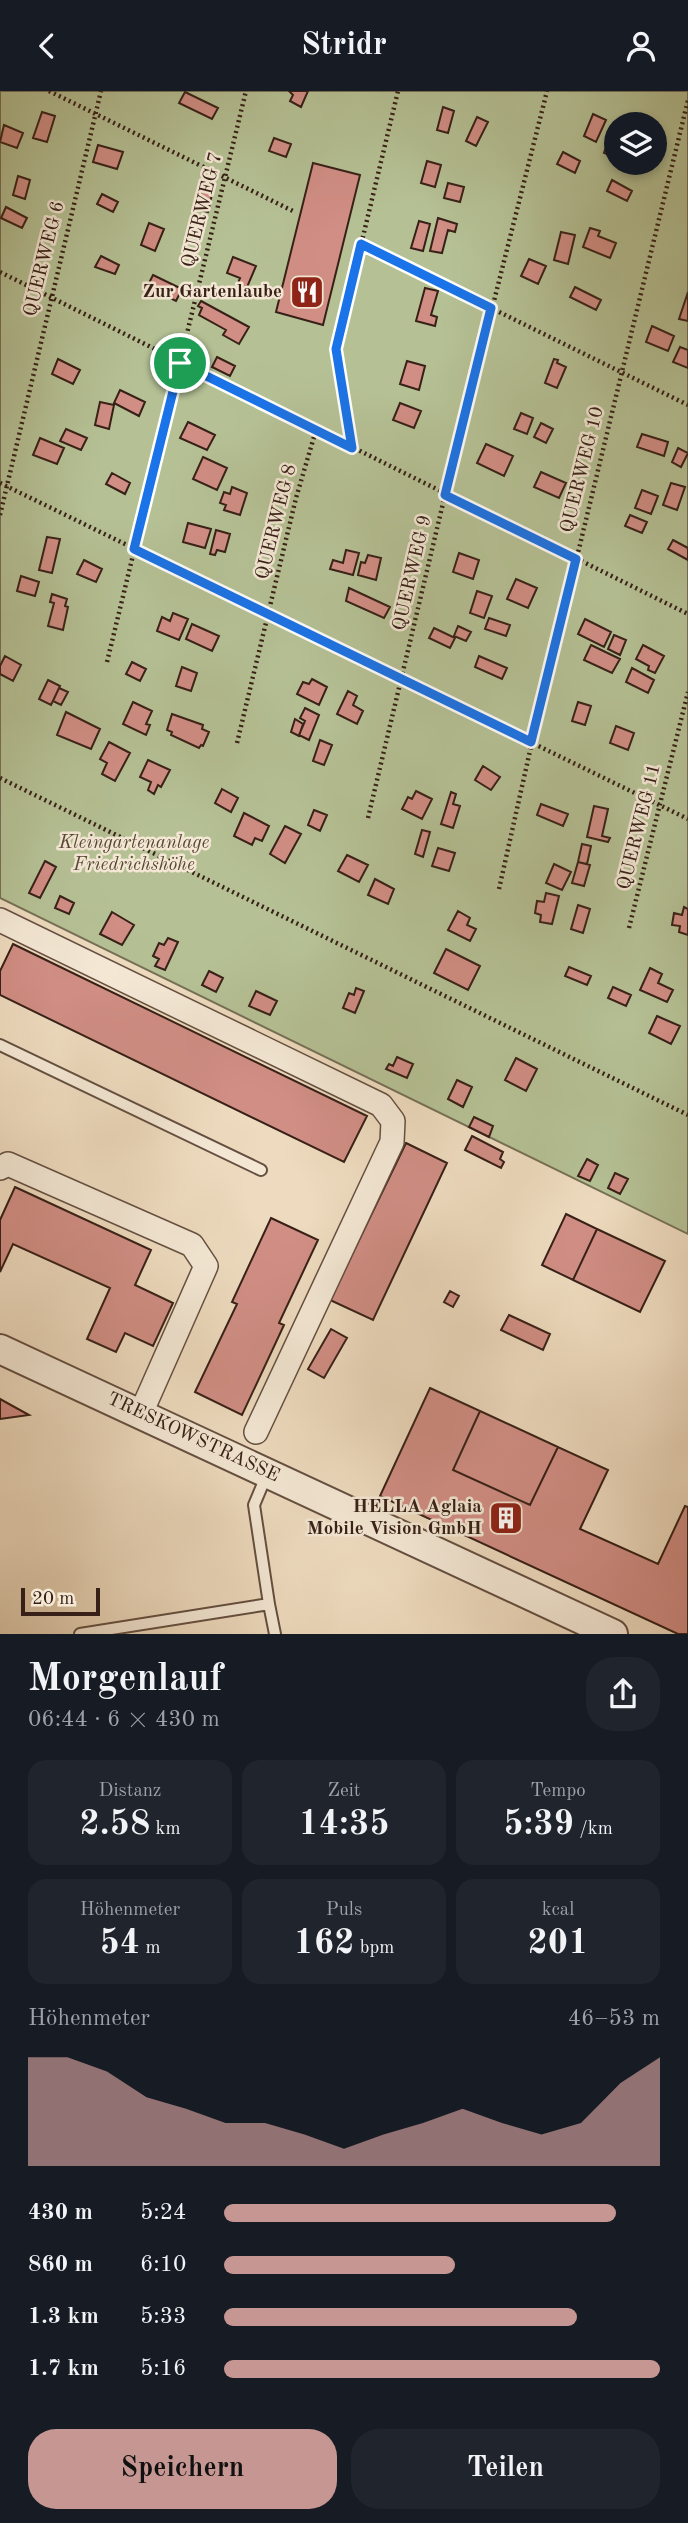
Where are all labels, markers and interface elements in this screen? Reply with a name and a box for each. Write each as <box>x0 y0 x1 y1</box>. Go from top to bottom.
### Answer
icon: back <box>28 27 66 65</box>
icon: person <box>622 27 660 65</box>
text: Stridr <box>301 30 387 62</box>
map controls <box>604 112 667 175</box>
button: layers <box>604 112 667 175</box>
street label: QUERWEG 7 <box>179 150 227 270</box>
street label: QUERWEG 6 <box>21 199 69 319</box>
restaurant icon: Zur Gartenlaube <box>288 273 326 311</box>
place label: Zur Gartenlaube <box>143 283 282 302</box>
pin <box>150 333 210 393</box>
icon: arrive <box>161 344 199 382</box>
street label: QUERWEG 10 <box>558 405 608 535</box>
street label: QUERWEG 8 <box>253 462 301 582</box>
street label: QUERWEG 9 <box>390 513 436 633</box>
street label: QUERWEG 11 <box>615 762 665 892</box>
park label: Kleingartenanlage Friedrichshöhe <box>58 834 210 875</box>
street label: TRESKOWSTRASSE <box>104 1390 282 1486</box>
place label: HELLA Aglaia Mobile Vision GmbH <box>307 1498 482 1539</box>
building icon: HELLA Aglaia Mobile Vision GmbH <box>487 1499 525 1537</box>
scale bar <box>21 1585 100 1617</box>
text: 20 m <box>32 1590 74 1609</box>
button: share <box>586 1657 660 1731</box>
text: Morgenlauf <box>28 1661 223 1699</box>
text: 06:44 · 6 × 430 m <box>28 1708 220 1731</box>
text: Distanz <box>99 1782 161 1801</box>
text: Zeit <box>328 1782 360 1801</box>
text: Tempo <box>530 1782 586 1801</box>
text: 2.58 <box>80 1807 150 1842</box>
text: 14:35 <box>298 1807 390 1842</box>
text: 5:39 <box>503 1807 574 1842</box>
text: km <box>150 1820 181 1839</box>
text: /km <box>574 1820 613 1839</box>
text: Höhenmeter <box>80 1901 180 1920</box>
text: Puls <box>326 1901 362 1920</box>
text: kcal <box>542 1901 574 1920</box>
text: 54 <box>99 1926 140 1961</box>
text: 162 <box>294 1926 354 1961</box>
text: 201 <box>528 1926 588 1961</box>
text: m <box>140 1939 161 1958</box>
text: bpm <box>354 1939 394 1958</box>
text: Höhenmeter <box>28 2007 150 2030</box>
text: 46–53 m <box>568 2007 660 2030</box>
text: 430 m <box>28 2201 93 2224</box>
text: 5:24 <box>140 2201 186 2224</box>
text: 860 m <box>28 2253 93 2276</box>
text: 6:10 <box>140 2253 186 2276</box>
text: 1.3 km <box>28 2305 99 2328</box>
text: 5:33 <box>140 2305 186 2328</box>
text: 1.7 km <box>28 2357 99 2380</box>
text: 5:16 <box>140 2357 186 2380</box>
button: Speichern <box>28 2429 337 2509</box>
button: Teilen <box>351 2429 660 2509</box>

